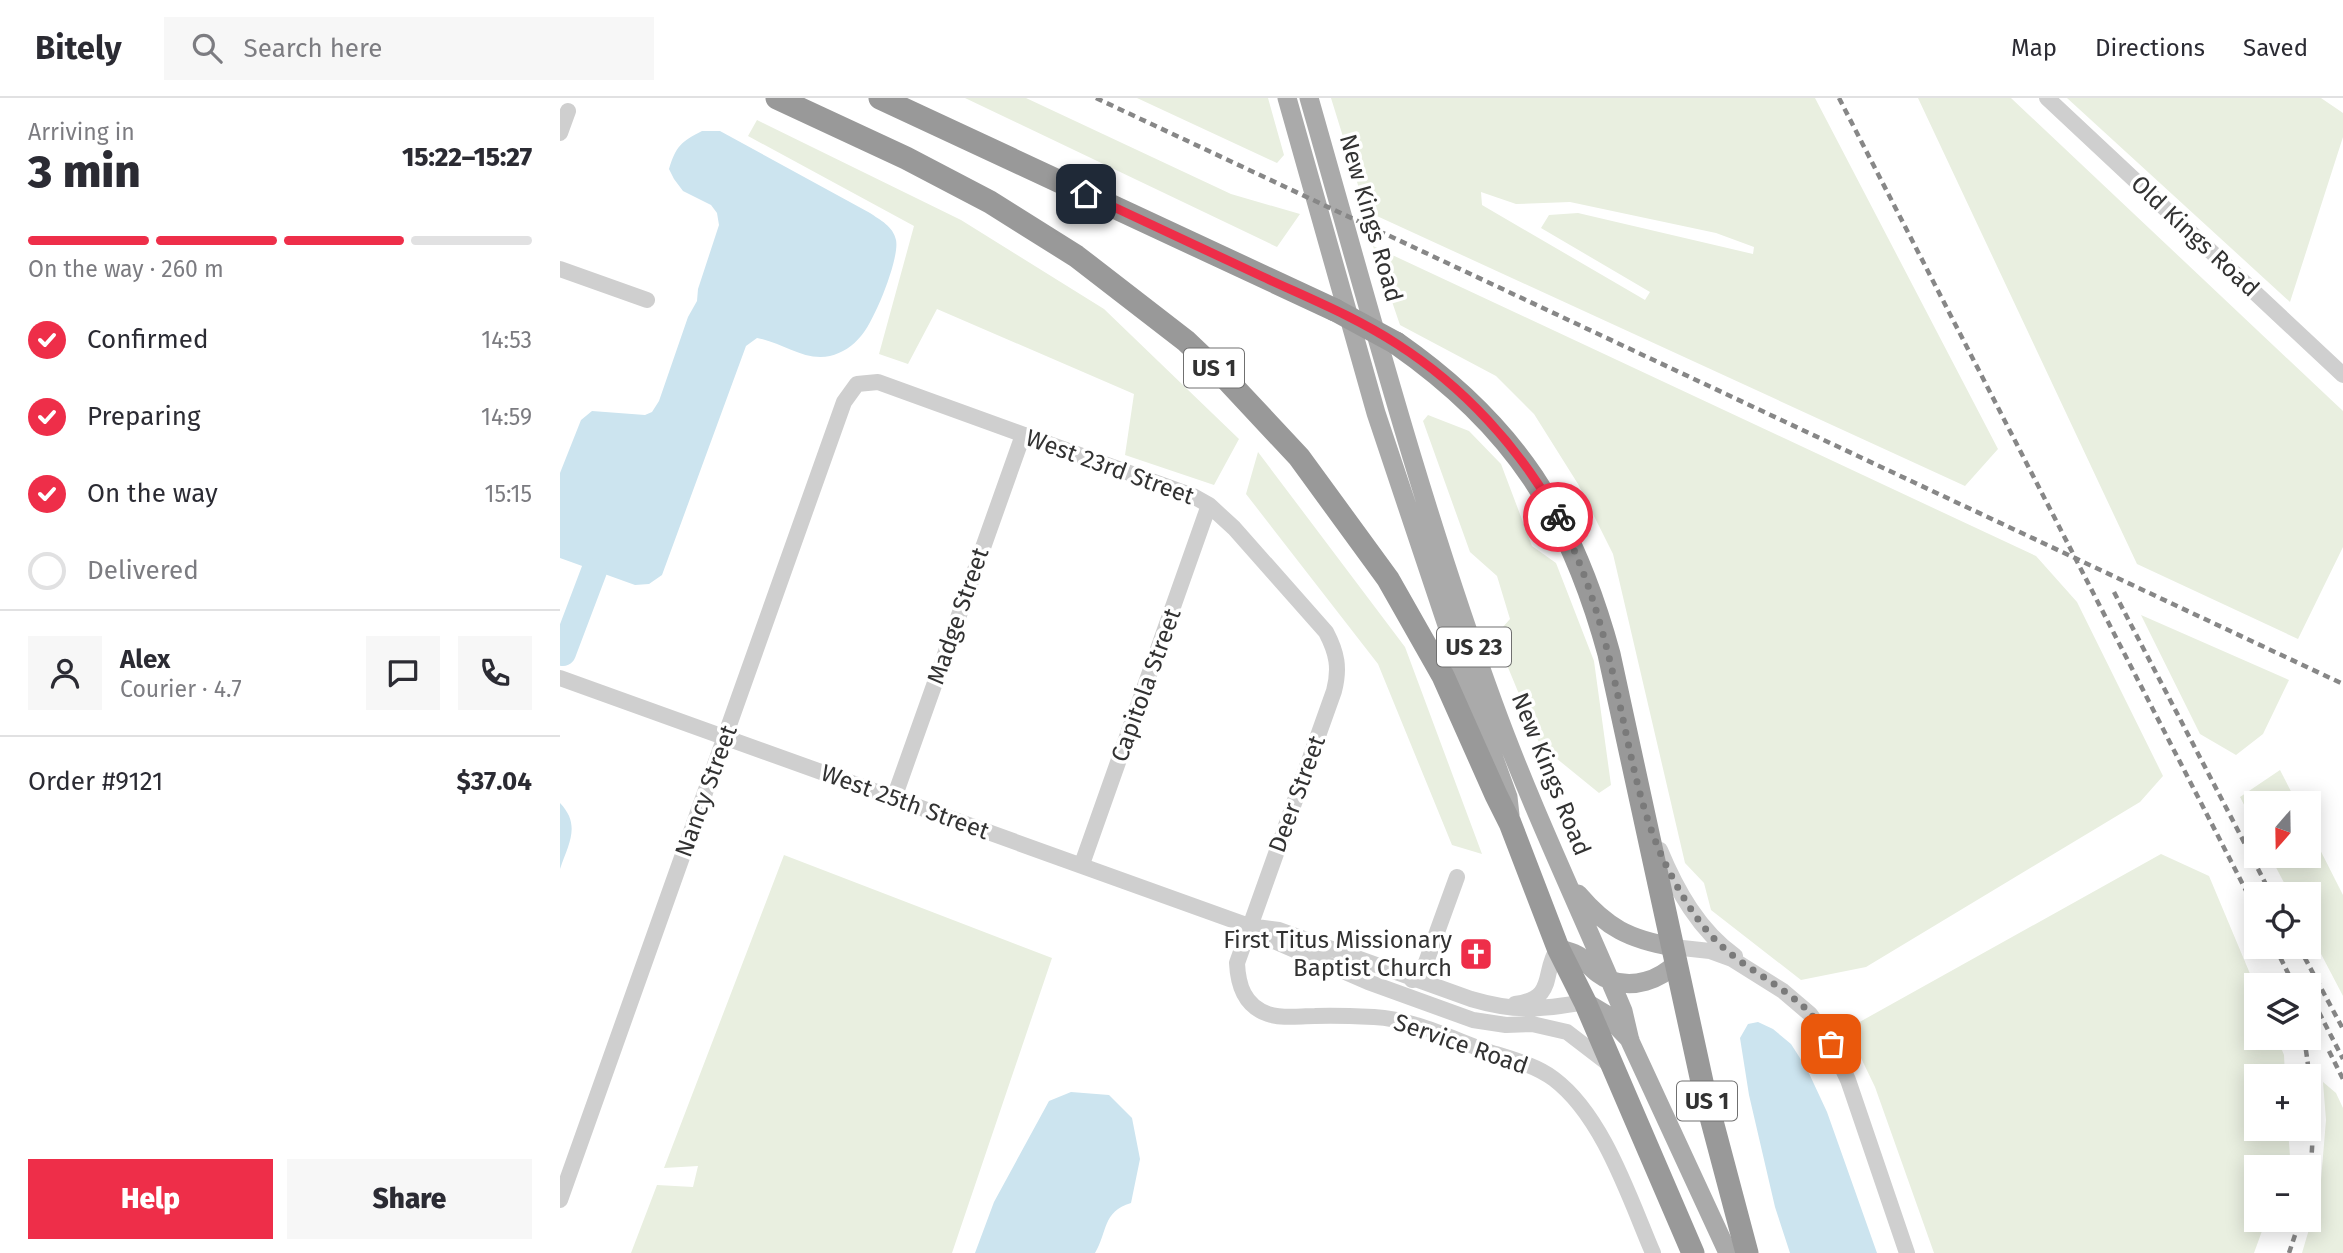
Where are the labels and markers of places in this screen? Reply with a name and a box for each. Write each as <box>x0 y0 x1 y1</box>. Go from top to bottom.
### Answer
pin <box>1056 164 1116 224</box>
place label: First Titus Missionary Baptist Church <box>1223 926 1452 982</box>
church icon: First Titus Missionary Baptist Church <box>1457 935 1495 973</box>
pin <box>1801 1014 1861 1074</box>

